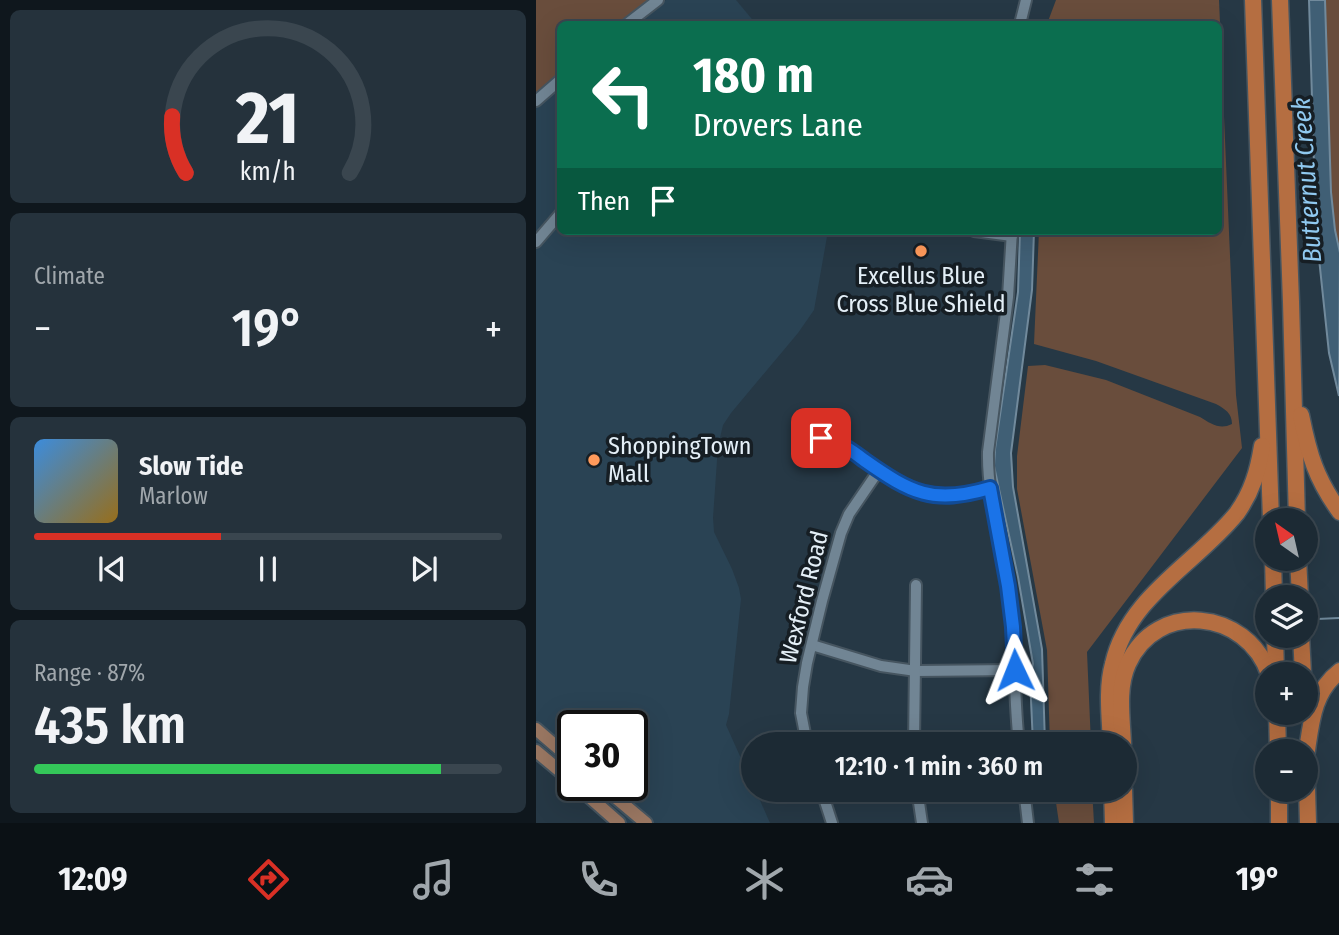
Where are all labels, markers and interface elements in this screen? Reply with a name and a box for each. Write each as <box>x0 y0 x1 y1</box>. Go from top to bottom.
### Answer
text: 180 m <box>693 46 814 105</box>
icon: left <box>578 49 669 140</box>
text: 21 <box>235 75 300 162</box>
water label: Butternut Creek <box>1286 96 1328 264</box>
text: Drovers Lane <box>693 106 863 144</box>
text: km/h <box>240 156 296 186</box>
icon: arrive <box>644 182 682 220</box>
text: Then <box>578 186 630 217</box>
marker: Excellus Blue Cross Blue Shield <box>913 243 929 259</box>
text: Climate <box>34 262 105 290</box>
place label: Excellus Blue Cross Blue Shield <box>836 262 1006 318</box>
text: 19° <box>232 297 304 360</box>
text: − <box>34 306 51 352</box>
text: + <box>485 306 502 352</box>
pin <box>791 408 851 468</box>
icon: arrive <box>802 419 840 457</box>
place label: ShoppingTown Mall <box>608 432 751 488</box>
text: Slow Tide <box>139 451 243 482</box>
marker: ShoppingTown Mall <box>586 452 602 468</box>
text: Marlow <box>139 482 208 510</box>
north arrow <box>1255 508 1318 570</box>
map controls <box>1255 508 1318 802</box>
street label: Wexford Road <box>774 528 834 666</box>
icon: previous <box>93 550 131 588</box>
icon: pause <box>249 550 287 588</box>
icon: next <box>405 550 443 588</box>
button: layers <box>1255 585 1318 648</box>
position arrow <box>978 633 1052 707</box>
text: Range · 87% <box>34 659 145 687</box>
button: + <box>1255 662 1318 725</box>
text: 435 km <box>34 694 186 757</box>
speed limit sign: 30 <box>557 710 648 801</box>
button: − <box>1255 739 1318 802</box>
text: 12:10 · 1 min · 360 m <box>835 751 1043 782</box>
icon: directions <box>244 855 293 904</box>
icon: music <box>409 855 458 904</box>
icon: phone <box>574 855 623 904</box>
icon: climate <box>740 855 789 904</box>
icon: car <box>905 855 954 904</box>
icon: filters <box>1070 855 1119 904</box>
text: 12:09 <box>58 860 128 898</box>
text: 19° <box>1236 860 1281 898</box>

